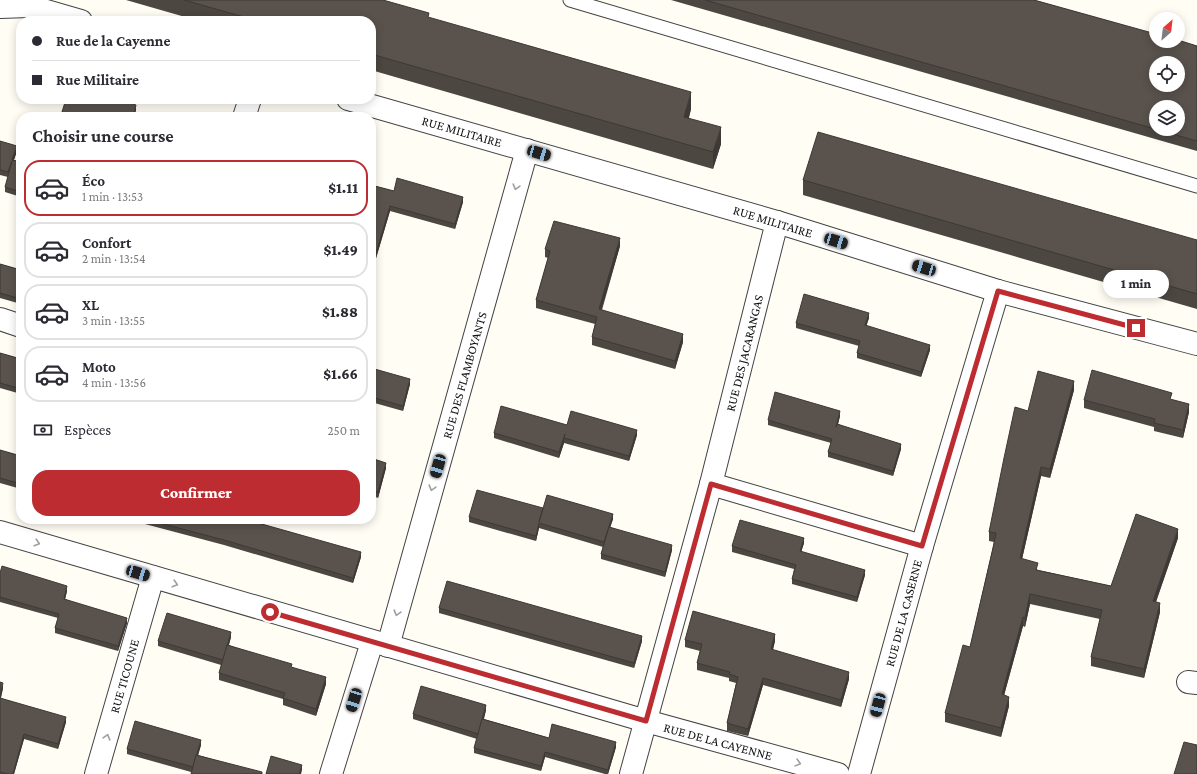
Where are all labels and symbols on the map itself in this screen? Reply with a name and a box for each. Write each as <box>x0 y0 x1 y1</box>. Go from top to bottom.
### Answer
north arrow <box>1149 12 1185 48</box>
street label: RUE MILITAIRE <box>420 113 503 150</box>
car <box>526 144 552 162</box>
one-way arrow <box>512 184 521 191</box>
street label: RUE MILITAIRE <box>731 202 814 241</box>
car <box>823 232 849 250</box>
car <box>911 259 937 277</box>
callout: 1 min <box>1103 270 1169 298</box>
street label: RUE DES JACARANGAS <box>723 293 766 413</box>
street label: RUE DES FLAMBOYANTS <box>439 310 490 440</box>
route end <box>1127 319 1145 337</box>
car <box>429 453 447 479</box>
one-way arrow <box>428 484 437 491</box>
one-way arrow <box>34 538 41 547</box>
street label: RUE DE LA CASERNE <box>882 558 925 668</box>
car <box>125 564 151 582</box>
one-way arrow <box>172 579 179 588</box>
route start <box>261 603 279 621</box>
one-way arrow <box>393 609 402 616</box>
street label: RUE TICOUNE <box>107 637 142 715</box>
car <box>345 687 363 713</box>
car <box>869 692 887 718</box>
street label: RUE DE LA CAYENNE <box>662 720 774 763</box>
one-way arrow <box>102 733 111 740</box>
one-way arrow <box>794 758 801 767</box>

